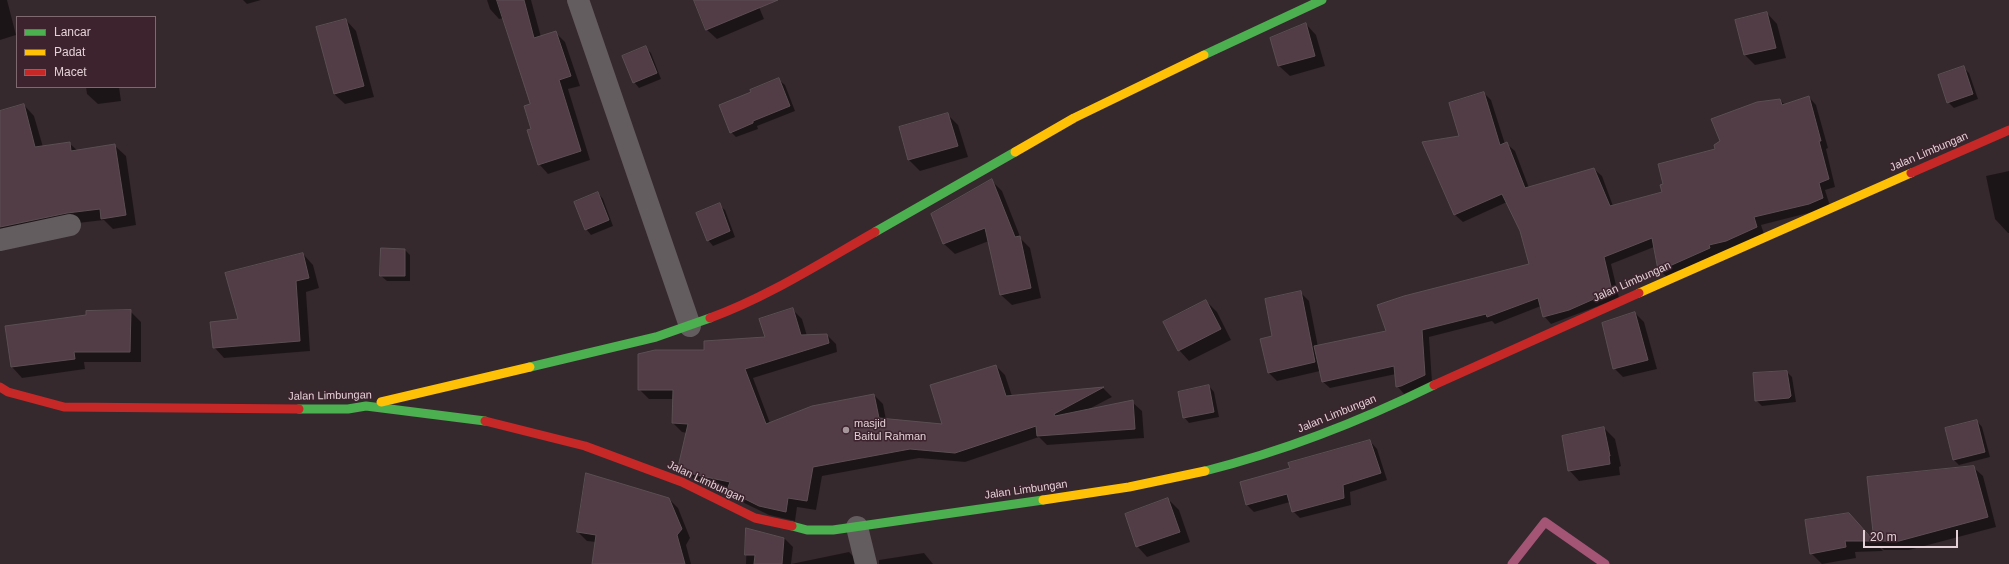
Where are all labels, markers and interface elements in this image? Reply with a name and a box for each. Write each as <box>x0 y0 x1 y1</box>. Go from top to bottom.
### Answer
legend <box>16 16 156 88</box>
text: Lancar <box>54 25 91 39</box>
text: Padat <box>54 45 85 59</box>
text: Macet <box>54 65 87 79</box>
street label: Jalan Limbungan <box>1888 130 1970 174</box>
street label: Jalan Limbungan <box>1591 259 1673 305</box>
street label: Jalan Limbungan <box>288 389 372 403</box>
street label: Jalan Limbungan <box>1296 392 1378 436</box>
place label: masjid Baitul Rahman <box>854 417 926 443</box>
marker: masjid Baitul Rahman <box>841 425 851 435</box>
street label: Jalan Limbungan <box>665 458 747 506</box>
street label: Jalan Limbungan <box>984 478 1068 502</box>
scale bar <box>1865 522 1960 548</box>
text: 20 m <box>1870 530 1897 544</box>

